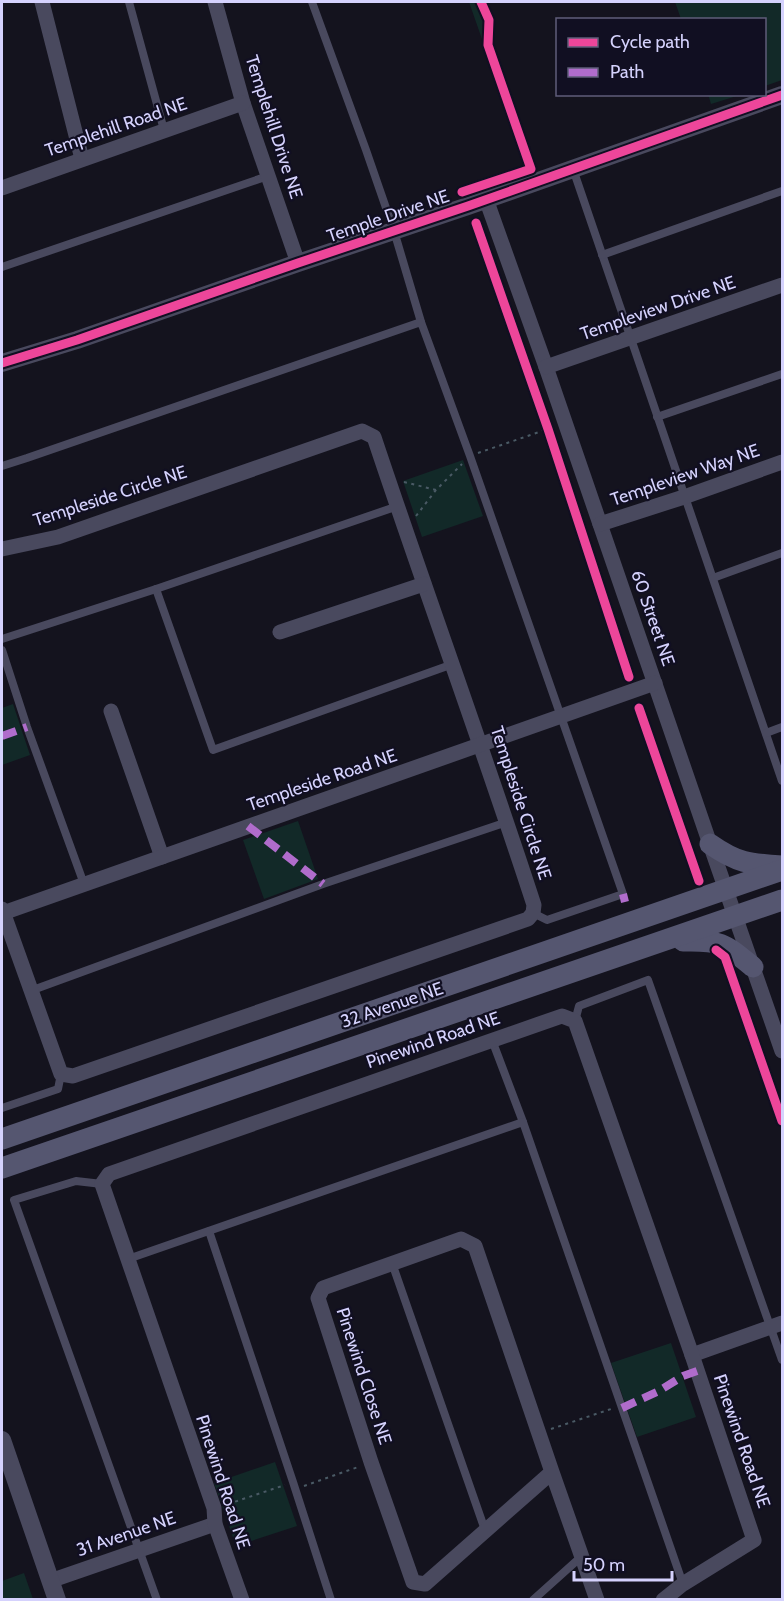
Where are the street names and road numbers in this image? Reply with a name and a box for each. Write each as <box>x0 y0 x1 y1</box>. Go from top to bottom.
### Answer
street label: Templehill Drive NE <box>240 52 308 202</box>
street label: Templehill Road NE <box>42 92 190 162</box>
street label: Temple Drive NE <box>324 185 452 247</box>
street label: Templeview Drive NE <box>578 271 738 345</box>
street label: Templeview Way NE <box>608 439 762 511</box>
street label: Templeside Circle NE <box>30 461 190 531</box>
street label: 60 Street NE <box>626 567 680 669</box>
street label: Templeside Circle NE <box>486 723 556 883</box>
street label: Templeside Road NE <box>244 744 400 816</box>
street label: 32 Avenue NE <box>338 977 446 1033</box>
street label: Pinewind Road NE <box>363 1007 503 1073</box>
street label: Pinewind Close NE <box>331 1305 397 1447</box>
street label: Pinewind Road NE <box>709 1371 775 1511</box>
street label: Pinewind Road NE <box>191 1412 255 1552</box>
street label: 31 Avenue NE <box>74 1507 179 1561</box>

